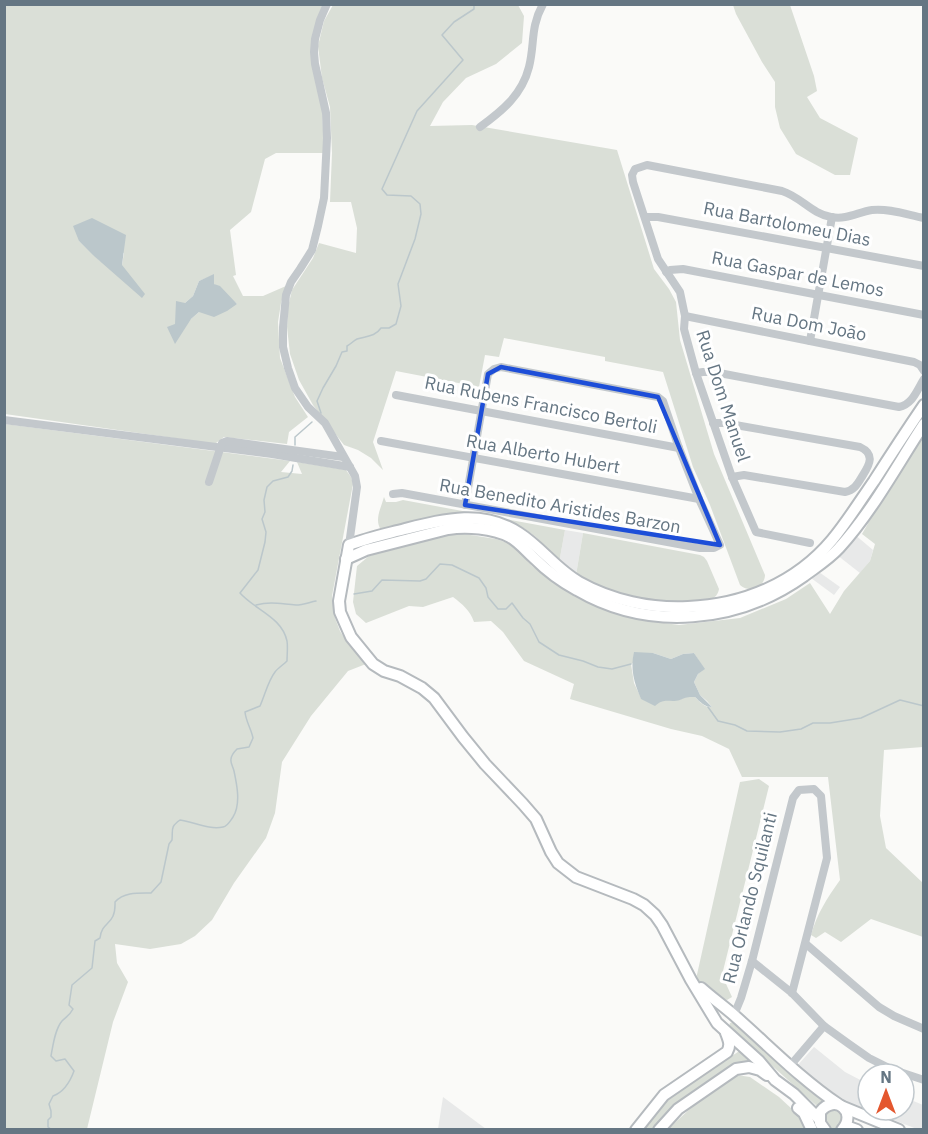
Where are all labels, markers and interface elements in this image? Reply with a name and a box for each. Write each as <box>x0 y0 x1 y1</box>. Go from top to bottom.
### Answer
street label: Rua Bartolomeu Dias <box>701 196 873 251</box>
street label: Rua Gaspar de Lemos <box>710 246 886 302</box>
street label: Rua Dom João <box>750 301 869 346</box>
street label: Rua Dom Manuel <box>691 327 756 465</box>
street label: Rua Rubens Francisco Bertoli <box>423 371 659 438</box>
street label: Rua Alberto Hubert <box>464 429 622 478</box>
street label: Rua Benedito Aristides Barzon <box>438 473 683 538</box>
street label: Rua Orlando Squilanti <box>717 810 782 986</box>
north arrow <box>856 1062 916 1122</box>
text: N <box>880 1067 892 1087</box>

